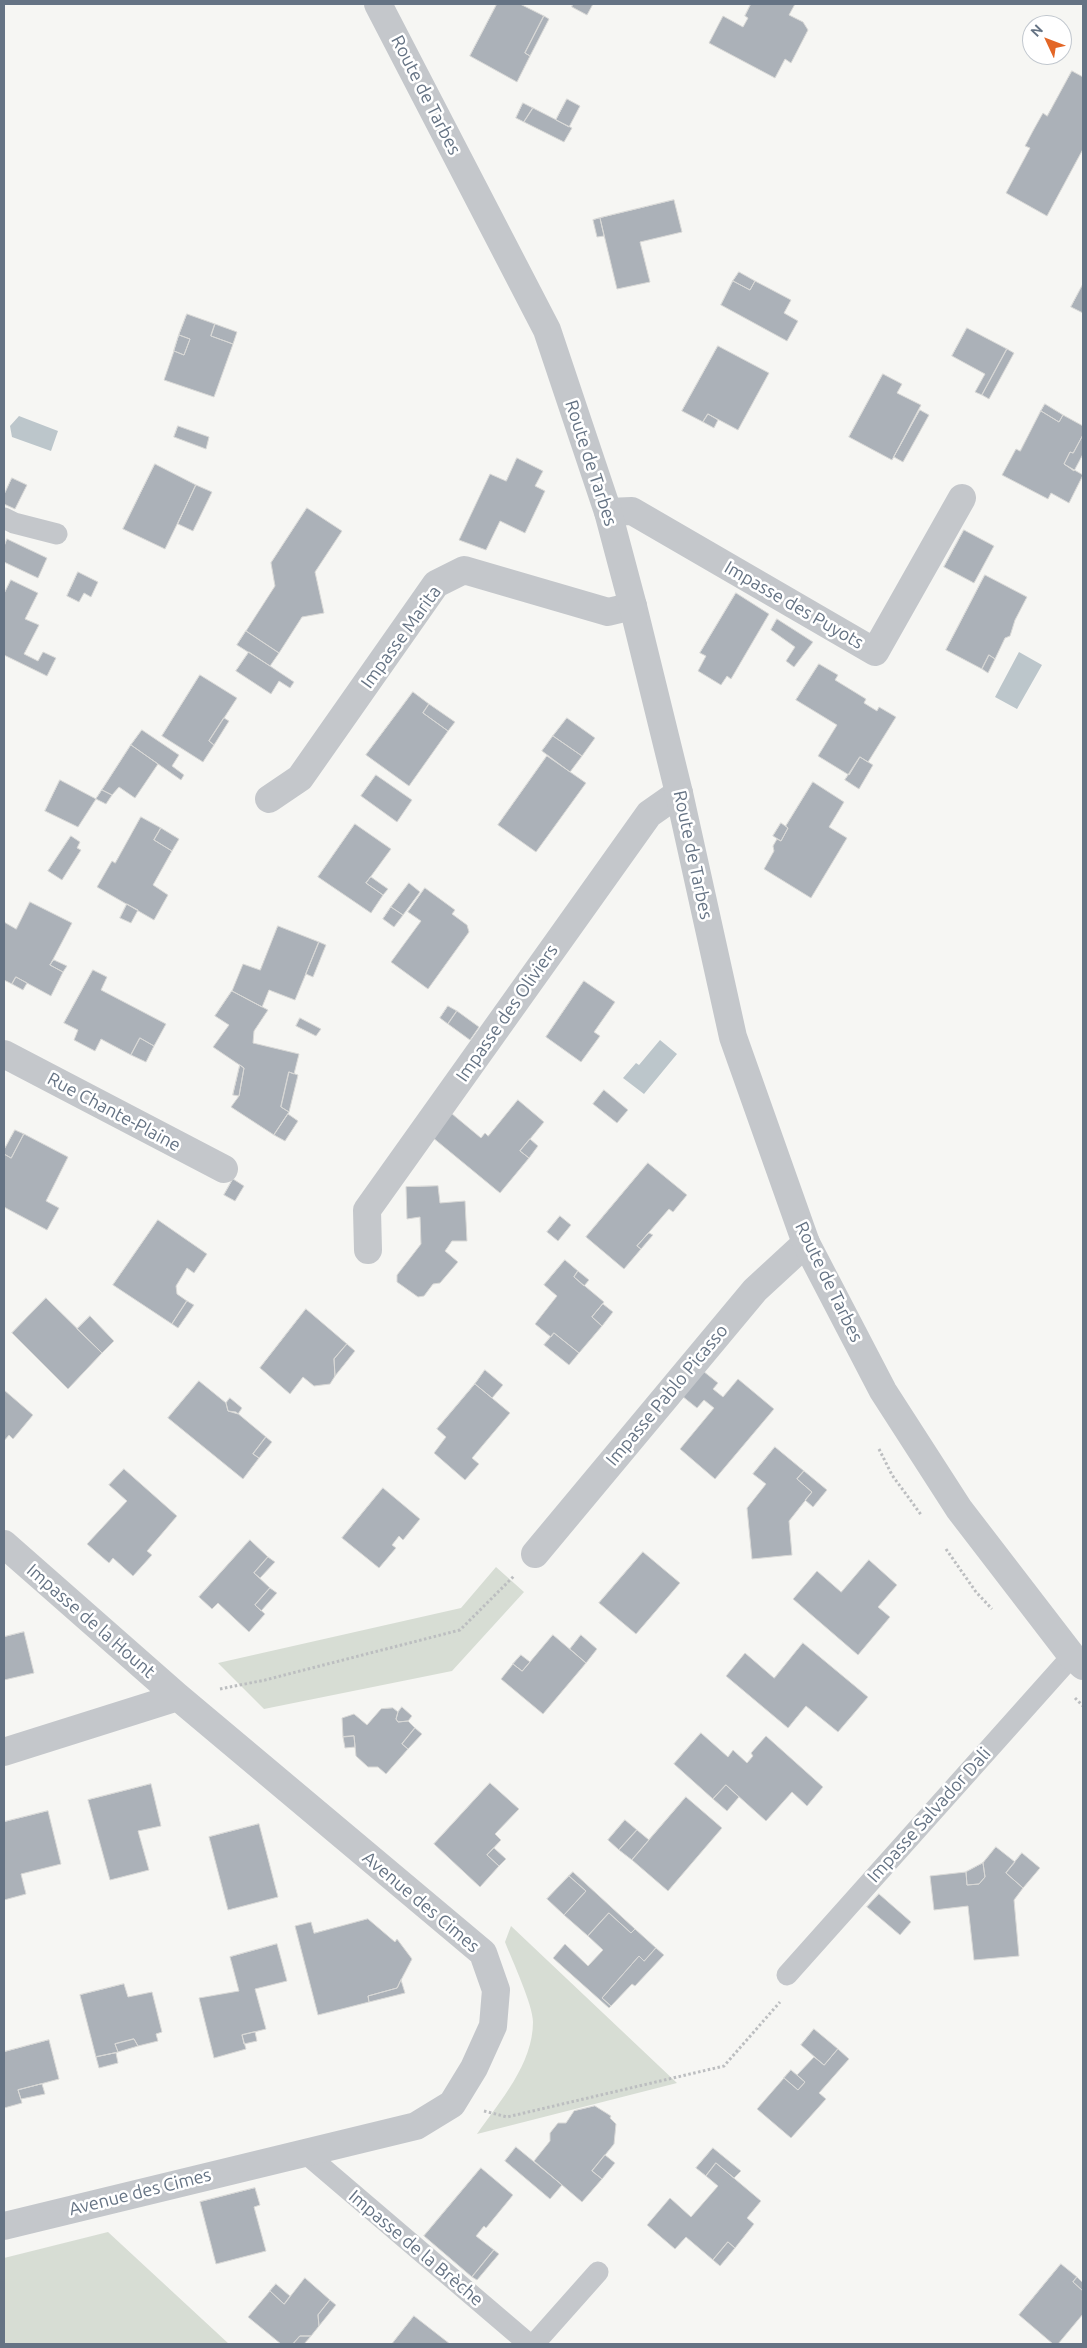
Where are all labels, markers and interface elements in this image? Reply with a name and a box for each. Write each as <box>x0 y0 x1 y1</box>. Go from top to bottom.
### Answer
north arrow <box>1022 15 1072 65</box>
text: N <box>1027 21 1046 40</box>
street label: Route de Tarbes <box>387 32 465 158</box>
street label: Route de Tarbes <box>560 397 622 529</box>
street label: Impasse des Puyots <box>721 556 867 654</box>
street label: Impasse Marita <box>356 581 446 693</box>
street label: Route de Tarbes <box>669 789 717 921</box>
street label: Impasse des Oliviers <box>451 940 563 1086</box>
street label: Rue Chante-Plaine <box>44 1068 184 1156</box>
street label: Route de Tarbes <box>791 1218 867 1346</box>
street label: Impasse Pablo Picasso <box>601 1320 733 1470</box>
street label: Impasse de la Hount <box>22 1559 160 1683</box>
street label: Impasse Salvador Dali <box>863 1743 995 1887</box>
street label: Avenue des Cimes <box>358 1847 484 1957</box>
street label: Avenue des Cimes <box>67 2164 213 2220</box>
street label: Impasse de la Brèche <box>344 2185 488 2311</box>

